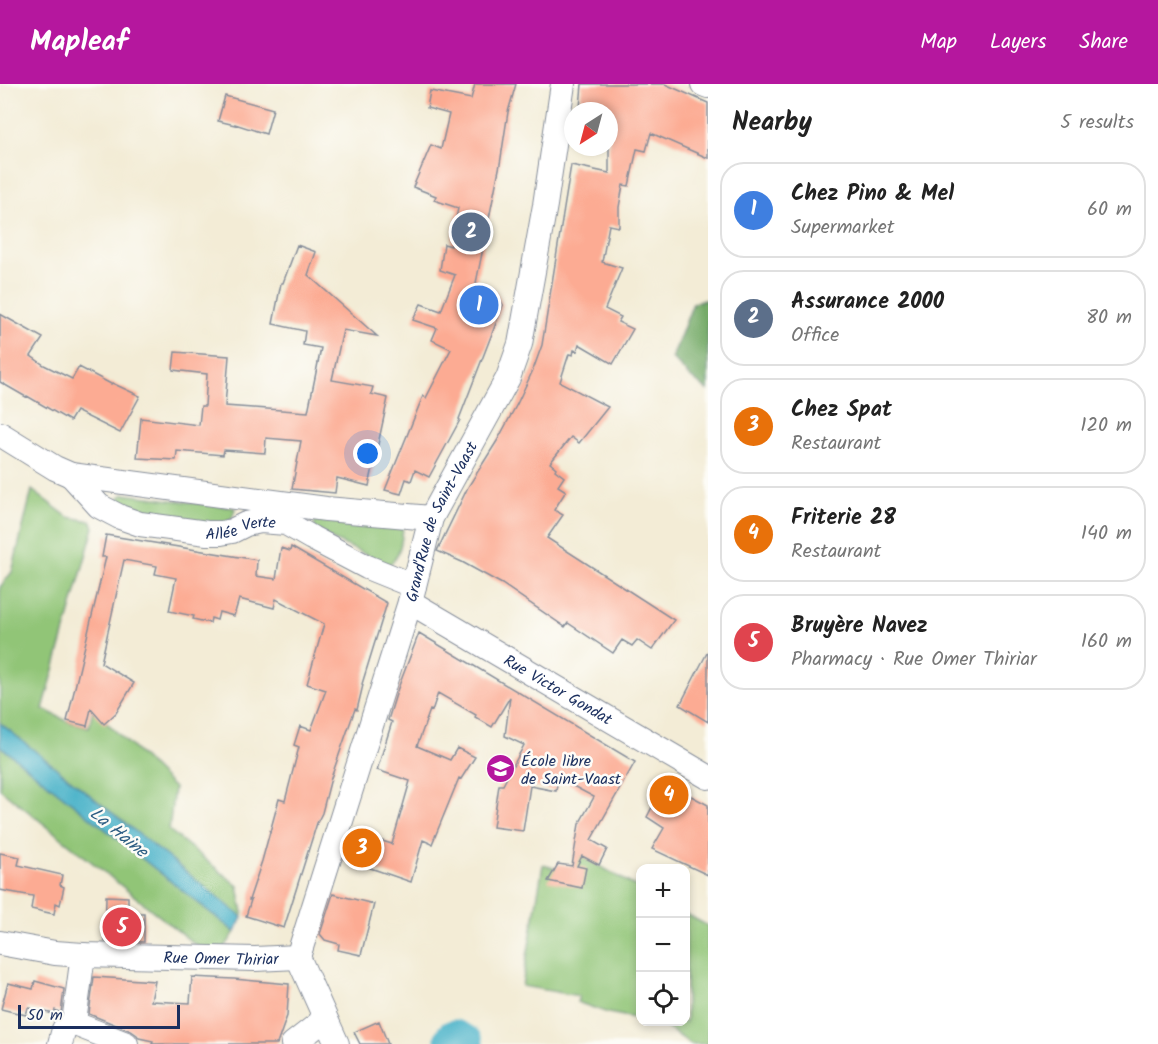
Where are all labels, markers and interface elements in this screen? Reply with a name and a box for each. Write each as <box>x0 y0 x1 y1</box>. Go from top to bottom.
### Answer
text: Mapleaf <box>30 20 128 65</box>
text: Map <box>920 26 957 59</box>
text: Layers <box>990 26 1046 59</box>
text: Share <box>1079 26 1128 59</box>
north arrow <box>564 102 618 156</box>
text: Nearby <box>732 102 812 144</box>
text: 5 results <box>1060 107 1134 139</box>
text: Chez Pino & Mel <box>791 177 954 212</box>
text: 1 <box>750 194 757 226</box>
text: 60 m <box>1087 194 1132 226</box>
pin: 2 <box>452 210 490 254</box>
text: Supermarket <box>791 212 894 244</box>
pin: 1 <box>460 282 498 328</box>
text: Assurance 2000 <box>791 285 944 320</box>
text: 2 <box>748 302 759 334</box>
text: 80 m <box>1086 302 1132 334</box>
text: Office <box>791 320 839 352</box>
text: Chez Spat <box>791 393 892 428</box>
text: 3 <box>748 410 759 442</box>
text: 120 m <box>1080 410 1132 442</box>
text: Restaurant <box>791 428 881 460</box>
street label: Grand'Rue de Saint-Vaast <box>399 436 485 605</box>
your location <box>353 439 382 468</box>
text: Friterie 28 <box>791 501 896 536</box>
street label: Allée Verte <box>205 510 277 547</box>
text: 4 <box>748 518 759 550</box>
text: 140 m <box>1081 518 1132 550</box>
text: Restaurant <box>791 536 881 568</box>
text: Bruyère Navez <box>791 609 928 644</box>
text: 5 <box>748 626 759 658</box>
text: 160 m <box>1081 626 1132 658</box>
text: Pharmacy · Rue Omer Thiriar <box>791 644 1037 676</box>
street label: Rue Victor Gondat <box>498 649 617 733</box>
place label: École libre de Saint-Vaast <box>521 749 622 792</box>
school or university icon: École libre de Saint-Vaast <box>484 753 516 785</box>
pin: 4 <box>650 772 688 818</box>
water label: La Haine <box>83 801 155 867</box>
pin: 3 <box>342 826 382 870</box>
map controls <box>636 864 690 1026</box>
button: + <box>636 864 690 918</box>
pin: 5 <box>102 904 142 950</box>
button: − <box>636 918 690 972</box>
street label: Rue Omer Thiriar <box>163 946 281 973</box>
button: locate <box>636 972 690 1026</box>
scale bar <box>18 1002 180 1030</box>
text: 50 m <box>27 1003 63 1028</box>

